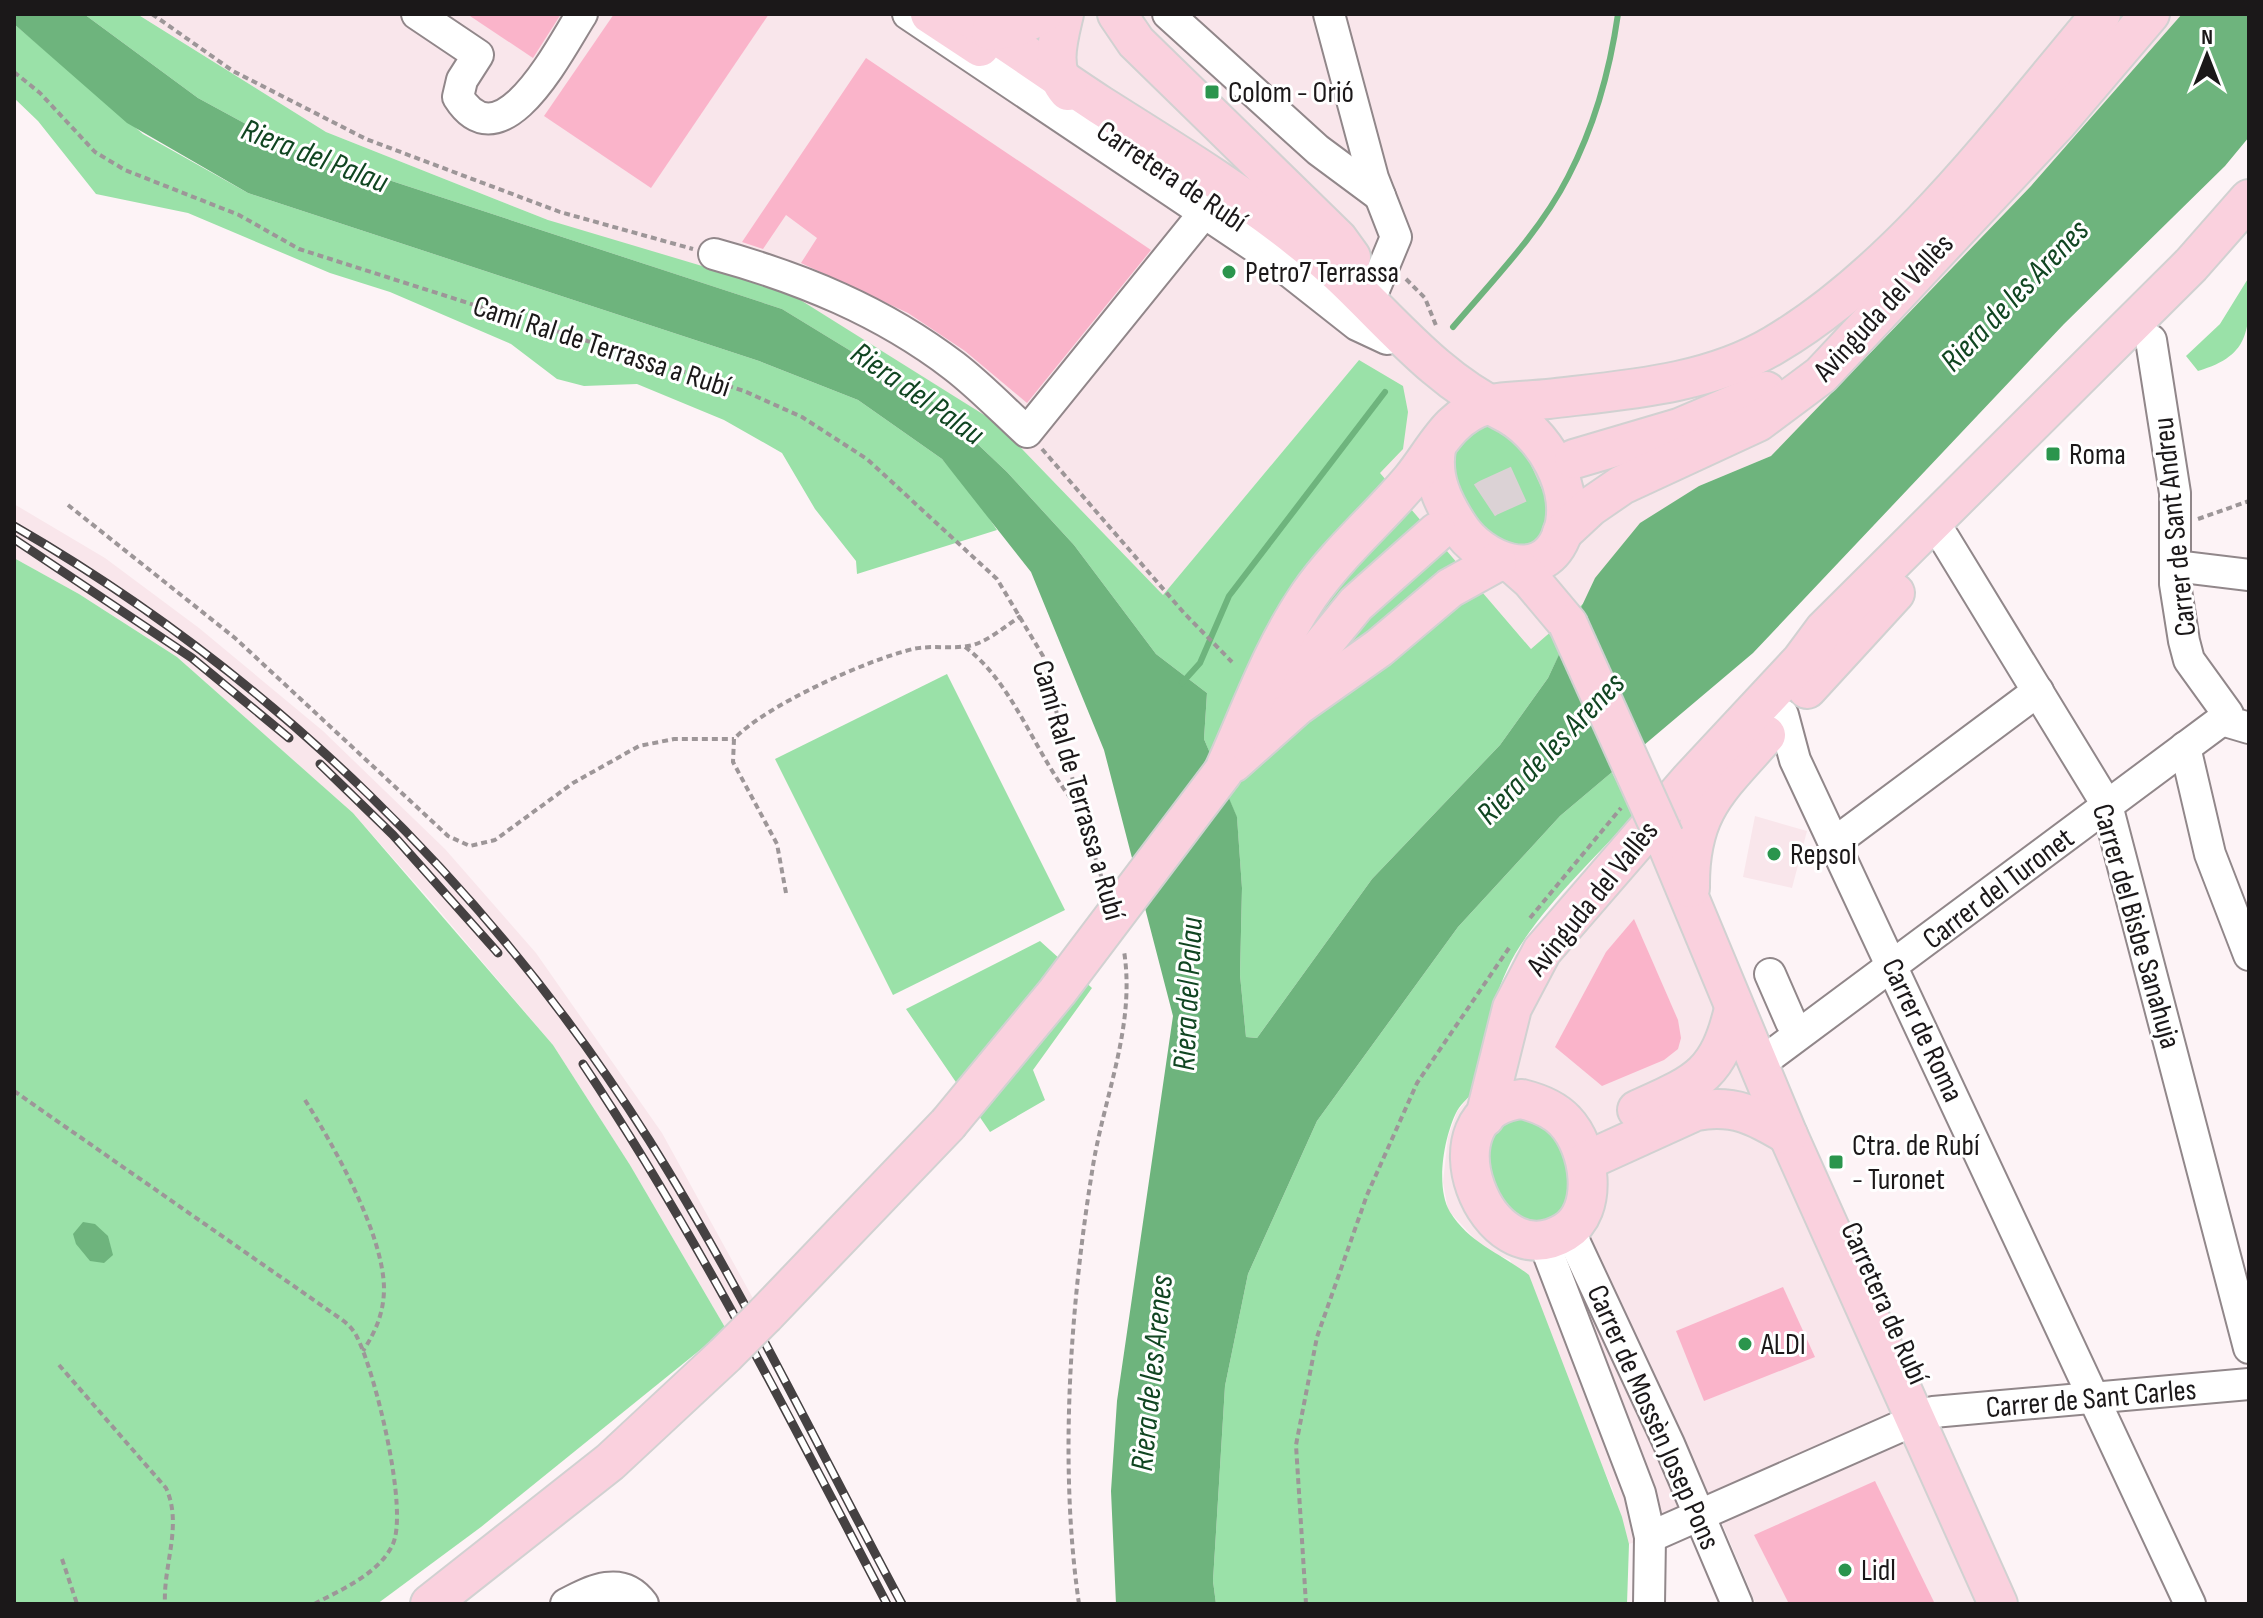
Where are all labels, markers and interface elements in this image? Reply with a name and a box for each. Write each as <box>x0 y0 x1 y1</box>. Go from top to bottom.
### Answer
north arrow <box>2167 16 2247 96</box>
text: N <box>2201 24 2213 51</box>
place label: Colom - Orió <box>1228 75 1354 111</box>
marker: Colom - Orió <box>1203 83 1221 101</box>
water label: Riera del Palau <box>236 111 393 202</box>
street label: Carretera de Rubí <box>1089 113 1254 240</box>
water label: Riera de les Arenes <box>1933 211 2098 380</box>
street label: Avinguda del Vallès <box>1805 226 1961 390</box>
place label: Petro7 Terrassa <box>1245 255 1399 291</box>
marker: Petro7 Terrassa <box>1220 263 1238 281</box>
street label: Camí Ral de Terrassa a Rubí <box>468 288 735 406</box>
water label: Riera del Palau <box>843 334 991 454</box>
street label: Carrer de Sant Andreu <box>2146 416 2204 638</box>
place label: Roma <box>2069 437 2126 473</box>
marker: Roma <box>2044 445 2062 463</box>
street label: Camí Ral de Terrassa a Rubí <box>1024 656 1132 925</box>
water label: Riera de les Arenes <box>1469 664 1634 833</box>
street label: Carrer del Bisbe Sanahuja <box>2084 800 2188 1053</box>
street label: Avinguda del Vallès <box>1519 814 1666 984</box>
street label: Carrer del Turonet <box>1916 820 2081 957</box>
place label: Repsol <box>1790 837 1857 873</box>
marker: Repsol <box>1765 845 1783 863</box>
water label: Riera del Palau <box>1165 916 1212 1072</box>
street label: Carrer de Roma <box>1873 953 1971 1108</box>
place label: Ctra. de Rubí - Turonet <box>1852 1128 1980 1198</box>
marker: Ctra. de Rubí - Turonet <box>1827 1153 1845 1171</box>
street label: Carretera de Rubí <box>1832 1217 1936 1390</box>
water label: Riera de les Arenes <box>1123 1273 1182 1473</box>
street label: Carrer de Mossèn Josep Pons <box>1579 1280 1728 1555</box>
place label: ALDI <box>1760 1327 1806 1363</box>
marker: ALDI <box>1736 1335 1754 1353</box>
street label: Carrer de Sant Carles <box>1984 1372 2198 1426</box>
place label: Lidl <box>1861 1553 1896 1589</box>
marker: Lidl <box>1836 1561 1854 1579</box>

